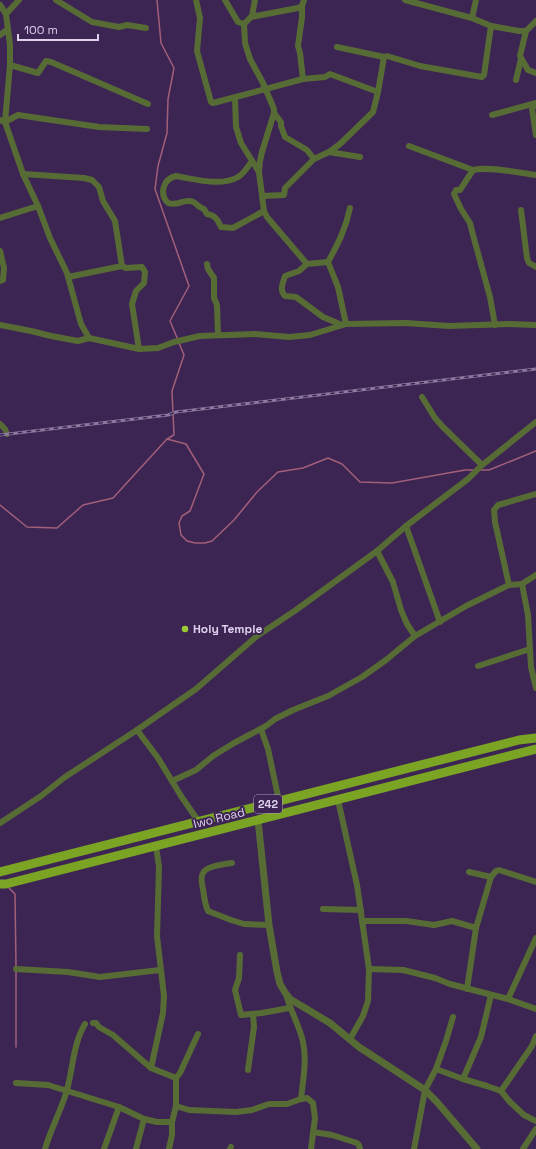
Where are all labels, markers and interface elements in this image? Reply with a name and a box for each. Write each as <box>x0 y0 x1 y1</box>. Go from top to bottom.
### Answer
scale bar <box>18 16 98 42</box>
text: 100 m <box>24 22 58 38</box>
place label: Holy Temple <box>193 621 262 637</box>
marker: Holy Temple <box>180 624 190 634</box>
road number: 242 <box>254 795 282 813</box>
street label: Iwo Road <box>192 804 246 832</box>

